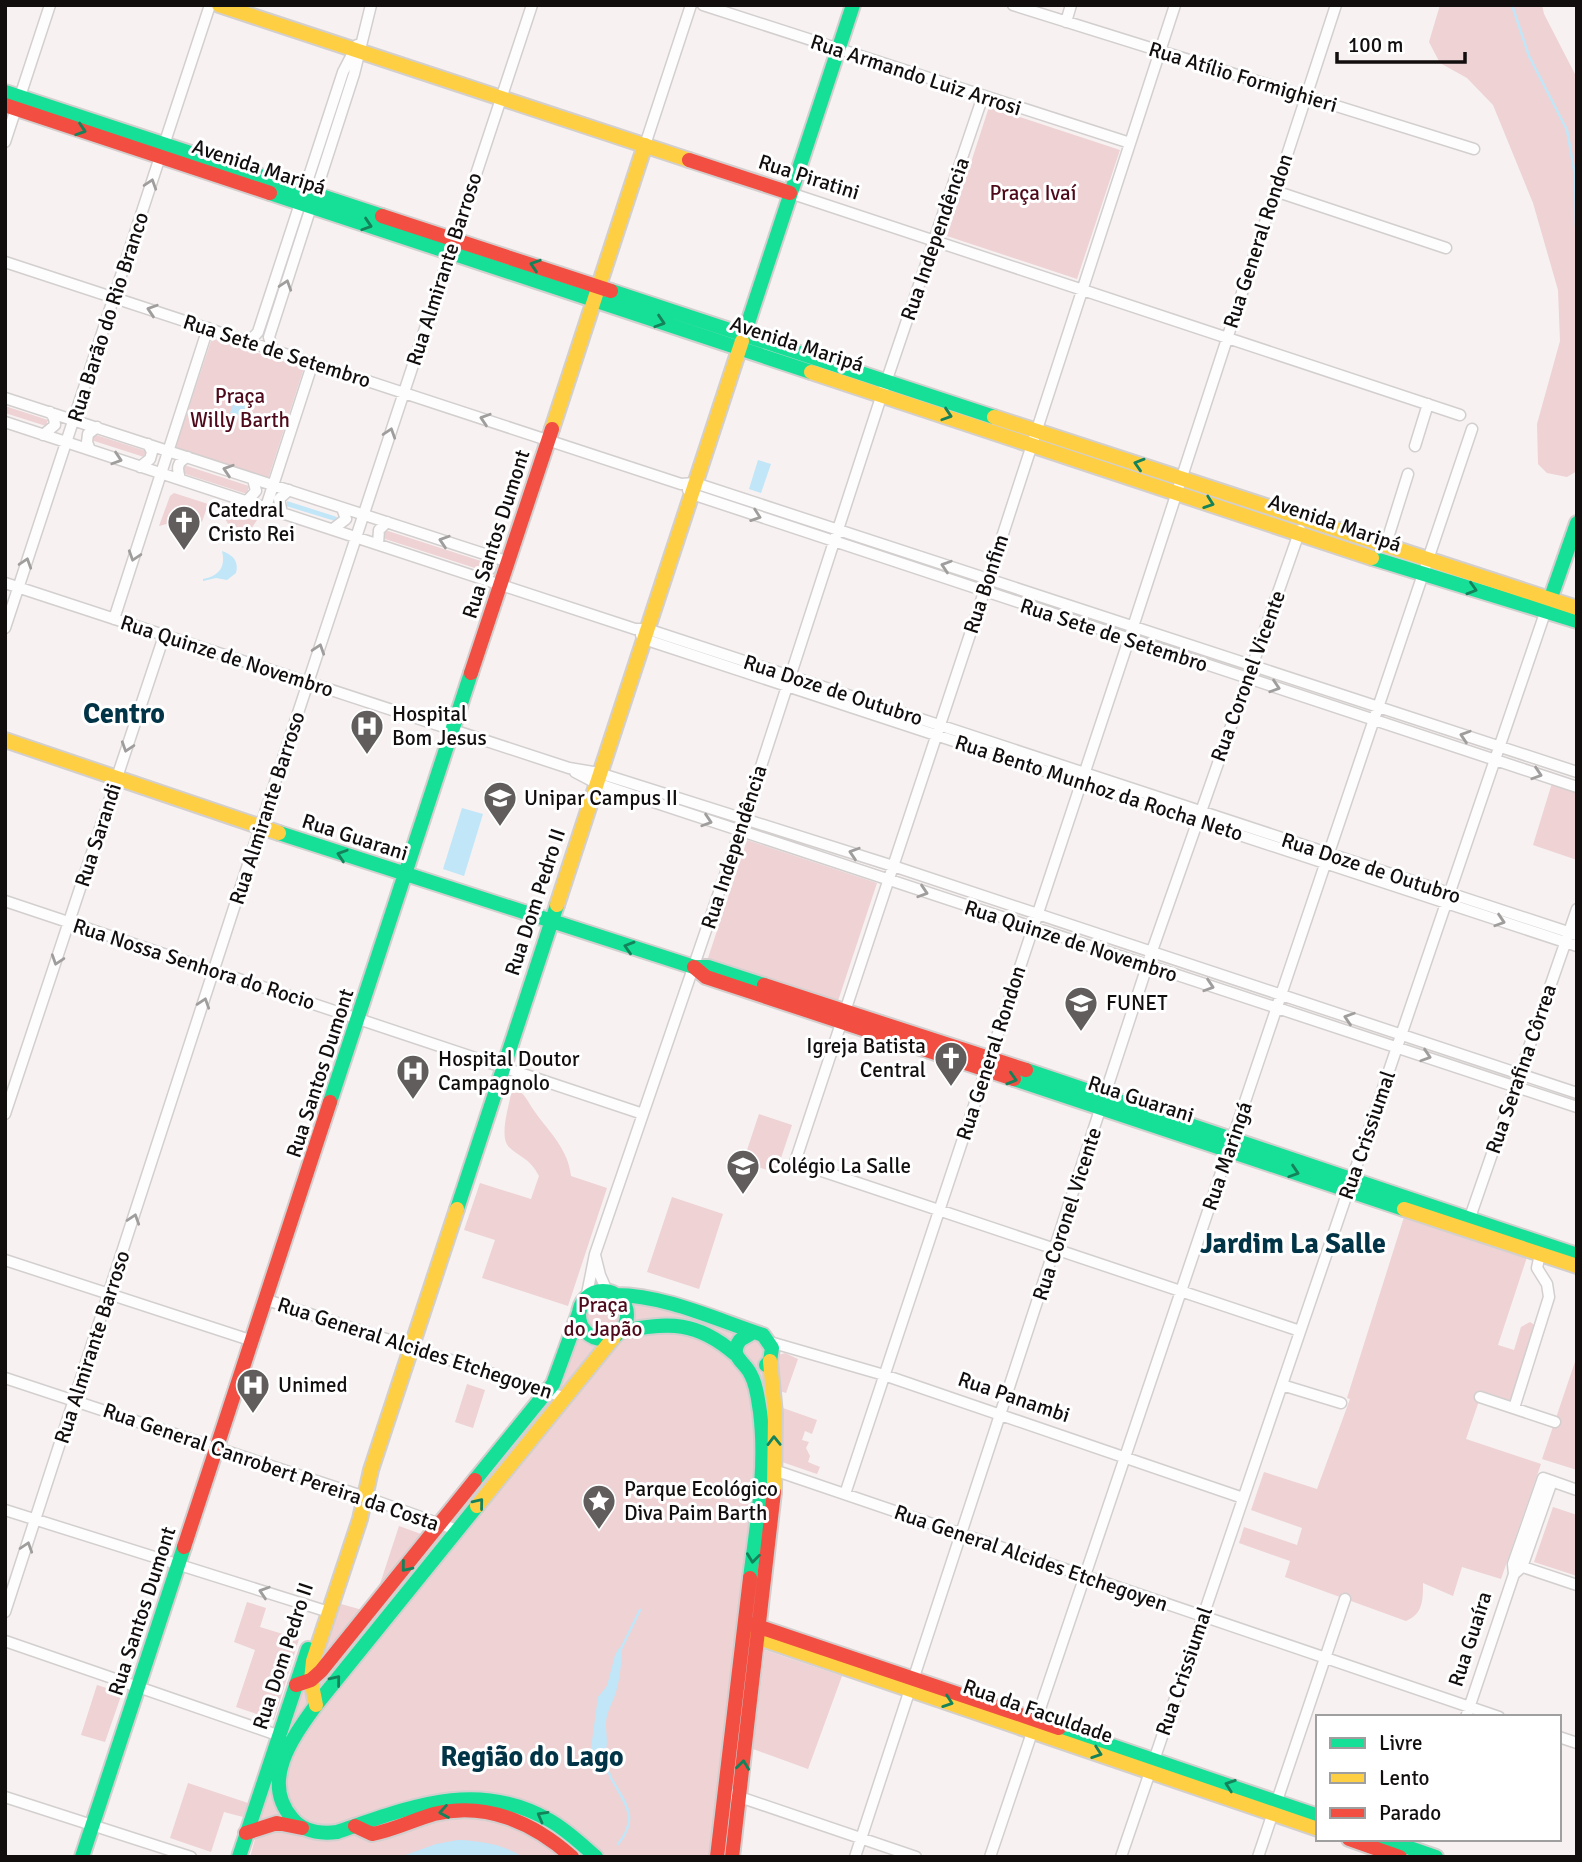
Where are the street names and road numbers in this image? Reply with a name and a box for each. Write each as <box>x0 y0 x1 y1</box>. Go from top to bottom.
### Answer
street label: Rua Armando Luiz Arrosi <box>807 29 1025 121</box>
street label: Rua Atílio Formighieri <box>1146 36 1340 118</box>
street label: Avenida Maripá <box>189 133 329 201</box>
street label: Rua Piratini <box>755 148 863 206</box>
street label: Rua General Rondon <box>1217 150 1299 332</box>
street label: Rua Independência <box>895 154 975 324</box>
street label: Rua Almirante Barroso <box>400 169 488 369</box>
street label: Rua Barão do Rio Branco <box>62 209 154 425</box>
street label: Rua Sete de Setembro <box>180 308 374 394</box>
street label: Avenida Maripá <box>727 310 867 378</box>
street label: Rua Santos Dumont <box>456 446 536 622</box>
street label: Avenida Maripá <box>1265 488 1405 558</box>
street label: Rua Bonfim <box>958 531 1014 637</box>
street label: Rua Coronel Vicente <box>1205 587 1291 765</box>
street label: Rua Sete de Setembro <box>1017 592 1211 678</box>
street label: Rua Quinze de Novembro <box>117 609 337 703</box>
street label: Rua Doze de Outubro <box>740 649 926 731</box>
street label: Rua Almirante Barroso <box>223 708 311 908</box>
street label: Rua Bento Munhoz da Rocha Neto <box>952 729 1246 847</box>
street label: Rua Independência <box>695 762 773 932</box>
street label: Rua Sarandi <box>69 780 127 890</box>
street label: Rua Guarani <box>299 808 411 866</box>
street label: Rua Dom Pedro II <box>499 825 571 979</box>
street label: Rua Doze de Outubro <box>1278 827 1464 909</box>
street label: Rua Quinze de Novembro <box>961 894 1181 988</box>
street label: Rua Nossa Senhora do Rocio <box>70 913 318 1015</box>
street label: Rua General Rondon <box>950 962 1032 1144</box>
street label: Rua Serafina Côrrea <box>1480 981 1562 1157</box>
street label: Rua Santos Dumont <box>280 985 360 1161</box>
street label: Rua Crissiumal <box>1333 1067 1401 1203</box>
street label: Rua Guarani <box>1085 1070 1197 1128</box>
street label: Rua Maringá <box>1196 1098 1258 1214</box>
street label: Rua Coronel Vicente <box>1027 1124 1107 1304</box>
street label: Rua Almirante Barroso <box>48 1247 136 1447</box>
street label: Rua General Alcides Etchegoyen <box>274 1291 556 1405</box>
street label: Rua Panambi <box>955 1366 1073 1428</box>
street label: Rua General Canrobert Pereira da Costa <box>100 1397 442 1537</box>
street label: Rua General Alcides Etchegoyen <box>891 1499 1171 1617</box>
street label: Rua Santos Dumont <box>102 1523 182 1699</box>
street label: Rua Dom Pedro II <box>247 1579 319 1733</box>
street label: Rua Guaíra <box>1442 1588 1498 1690</box>
street label: Rua Crissiumal <box>1150 1603 1218 1739</box>
street label: Rua da Faculdade <box>960 1673 1116 1749</box>

